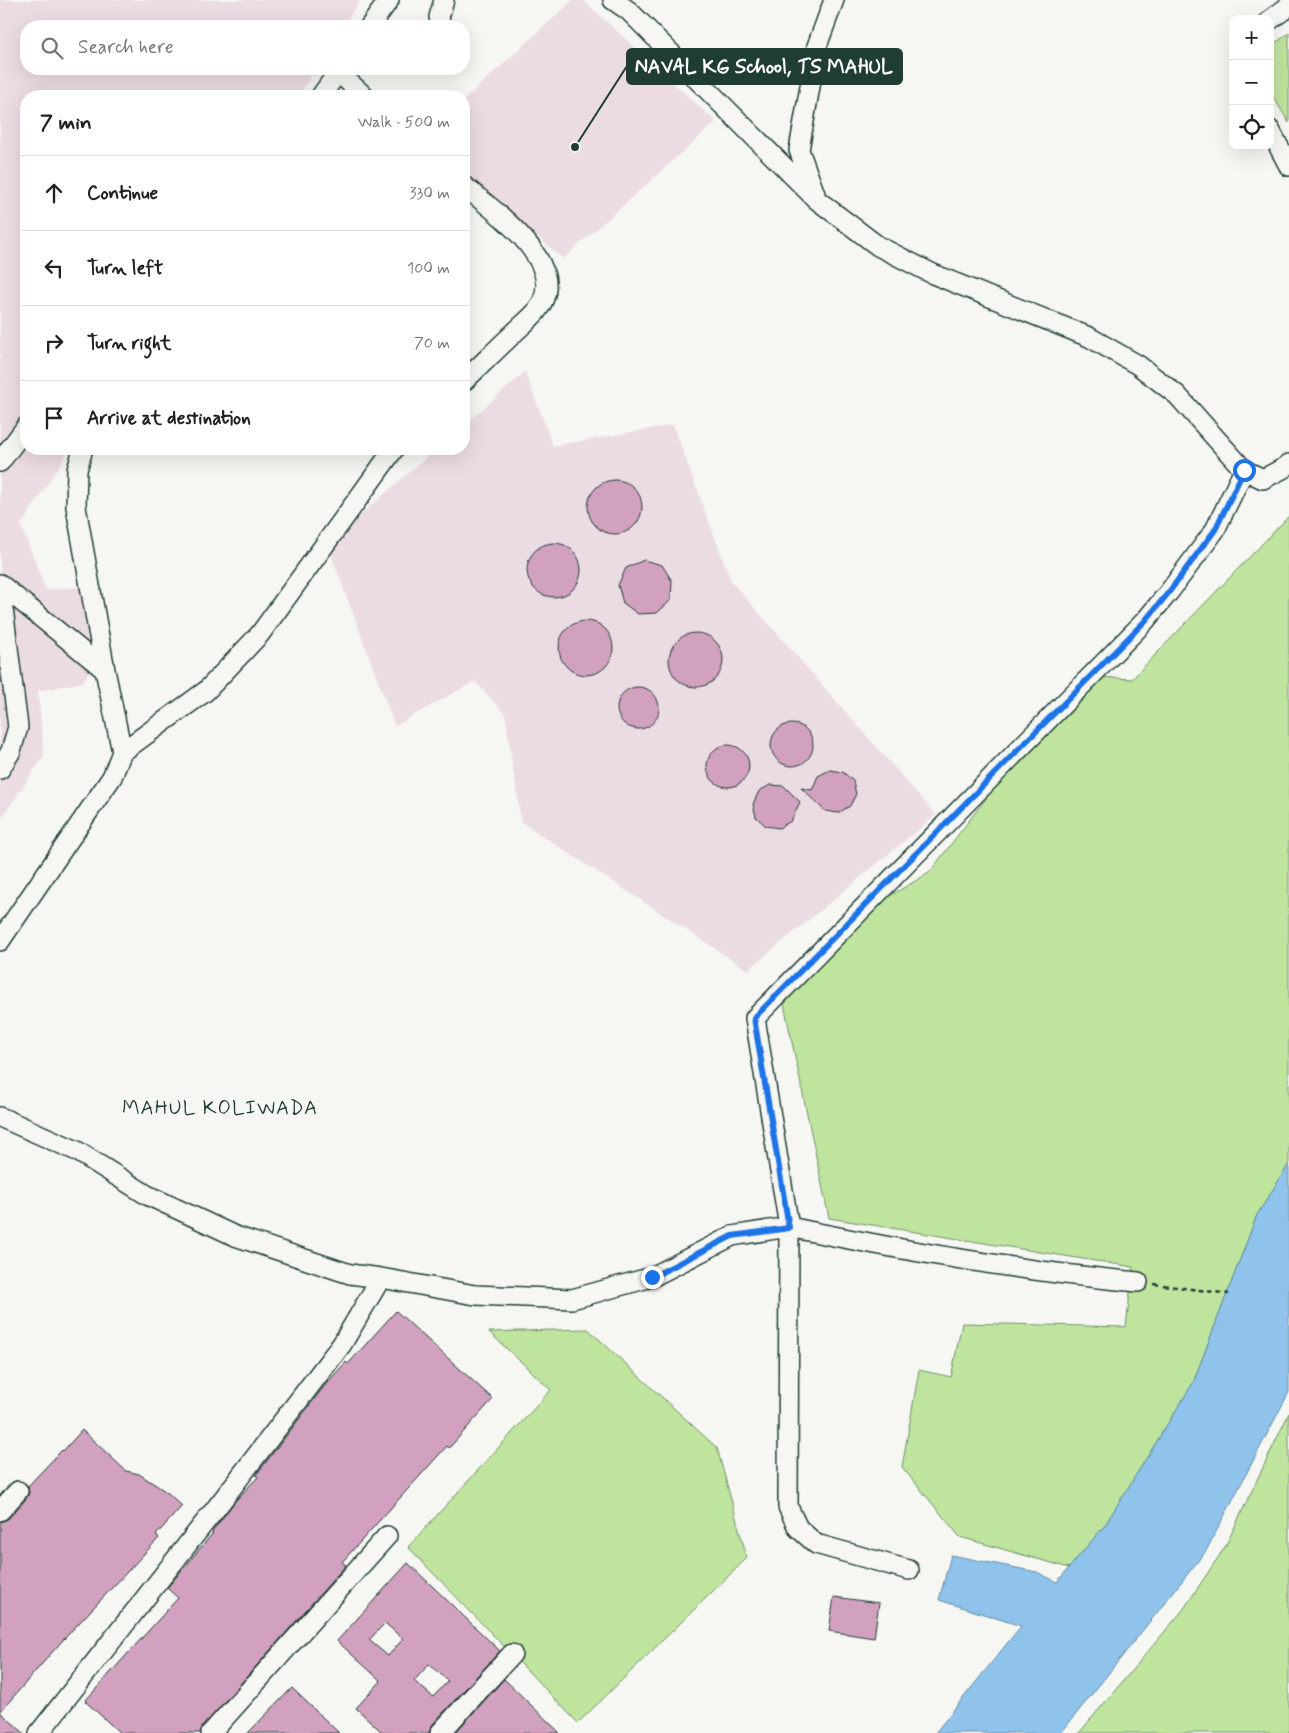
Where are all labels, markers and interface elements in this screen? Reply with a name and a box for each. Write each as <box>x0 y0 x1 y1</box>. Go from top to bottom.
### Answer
map controls <box>1229 15 1274 150</box>
button: + <box>1229 15 1274 60</box>
search box <box>20 20 470 75</box>
icon: search <box>38 34 66 62</box>
text: Search here <box>78 35 174 60</box>
callout: NAVAL KG School, TS MAHUL <box>627 49 902 84</box>
text: NAVAL KG School, TS MAHUL <box>635 54 893 81</box>
button: − <box>1229 60 1274 105</box>
button: locate <box>1229 105 1274 150</box>
text: 7 min <box>40 109 92 137</box>
text: Walk · 500 m <box>358 112 450 133</box>
icon: ahead <box>40 179 68 207</box>
text: Continue <box>87 181 158 206</box>
text: 330 m <box>409 183 450 204</box>
icon: left <box>40 254 68 282</box>
text: Turn left <box>87 256 163 281</box>
text: 100 m <box>407 258 450 279</box>
icon: right <box>40 329 68 357</box>
text: Turn right <box>87 331 171 356</box>
text: 70 m <box>414 333 450 354</box>
icon: arrive <box>40 404 68 432</box>
text: Arrive at destination <box>87 406 251 431</box>
route start <box>1233 459 1256 482</box>
district label: MAHUL KOLIWADA <box>122 1095 318 1122</box>
route end <box>641 1266 664 1289</box>

